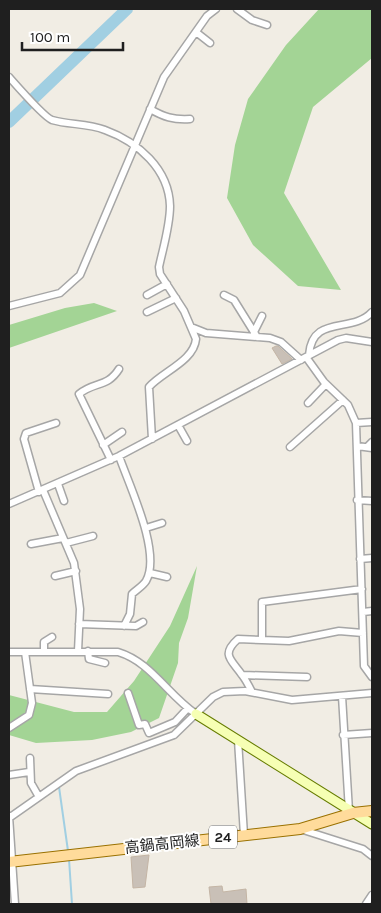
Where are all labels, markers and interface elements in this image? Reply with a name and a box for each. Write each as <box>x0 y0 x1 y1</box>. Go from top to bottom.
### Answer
scale bar <box>22 20 124 52</box>
text: 100 m <box>30 28 70 46</box>
road number: 24 <box>209 826 237 849</box>
street label: 高鍋高岡線 <box>124 831 200 857</box>

